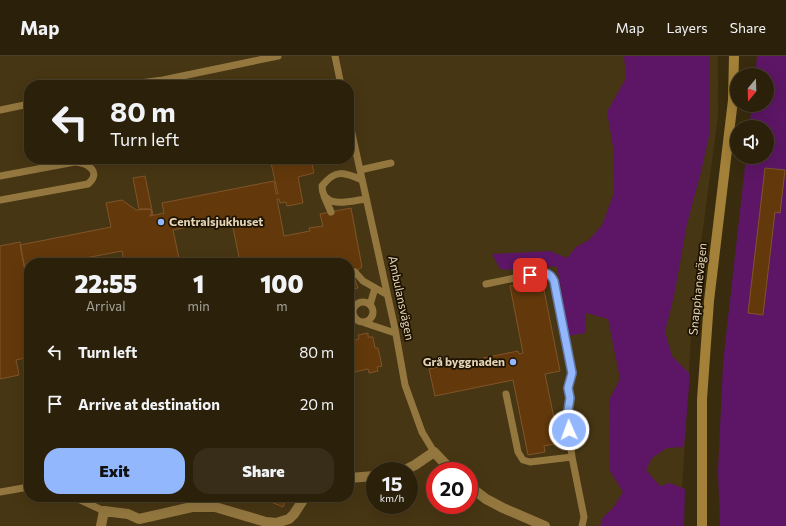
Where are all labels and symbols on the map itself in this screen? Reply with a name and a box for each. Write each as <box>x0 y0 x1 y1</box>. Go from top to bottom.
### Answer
north arrow <box>730 68 774 112</box>
place label: Centralsjukhuset <box>169 214 263 228</box>
marker: Centralsjukhuset <box>156 217 166 227</box>
street label: Snapphanevägen <box>685 242 709 336</box>
street label: Ambulansvägen <box>386 254 418 341</box>
pin <box>513 258 547 292</box>
place label: Grå byggnaden <box>423 354 505 368</box>
marker: Grå byggnaden <box>508 357 518 367</box>
position arrow <box>548 409 590 451</box>
speed limit sign: 20 <box>426 462 478 514</box>

